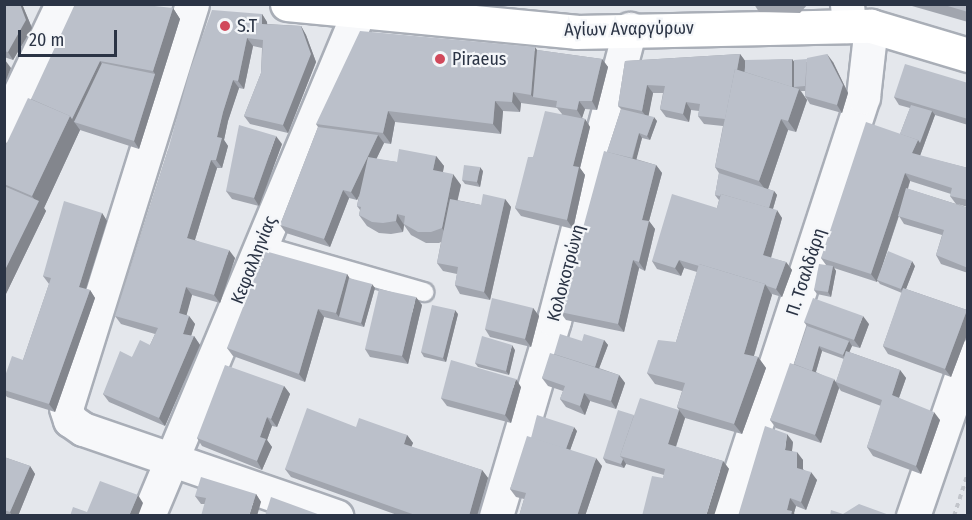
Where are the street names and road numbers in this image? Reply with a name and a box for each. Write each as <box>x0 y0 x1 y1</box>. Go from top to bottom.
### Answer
street label: Αγίων Αναργύρων <box>564 17 694 41</box>
street label: Κεφαλληνίας <box>227 213 281 307</box>
street label: Κολοκοτρώνη <box>543 222 589 324</box>
street label: Π. Τσαλδάρη <box>782 225 830 319</box>

